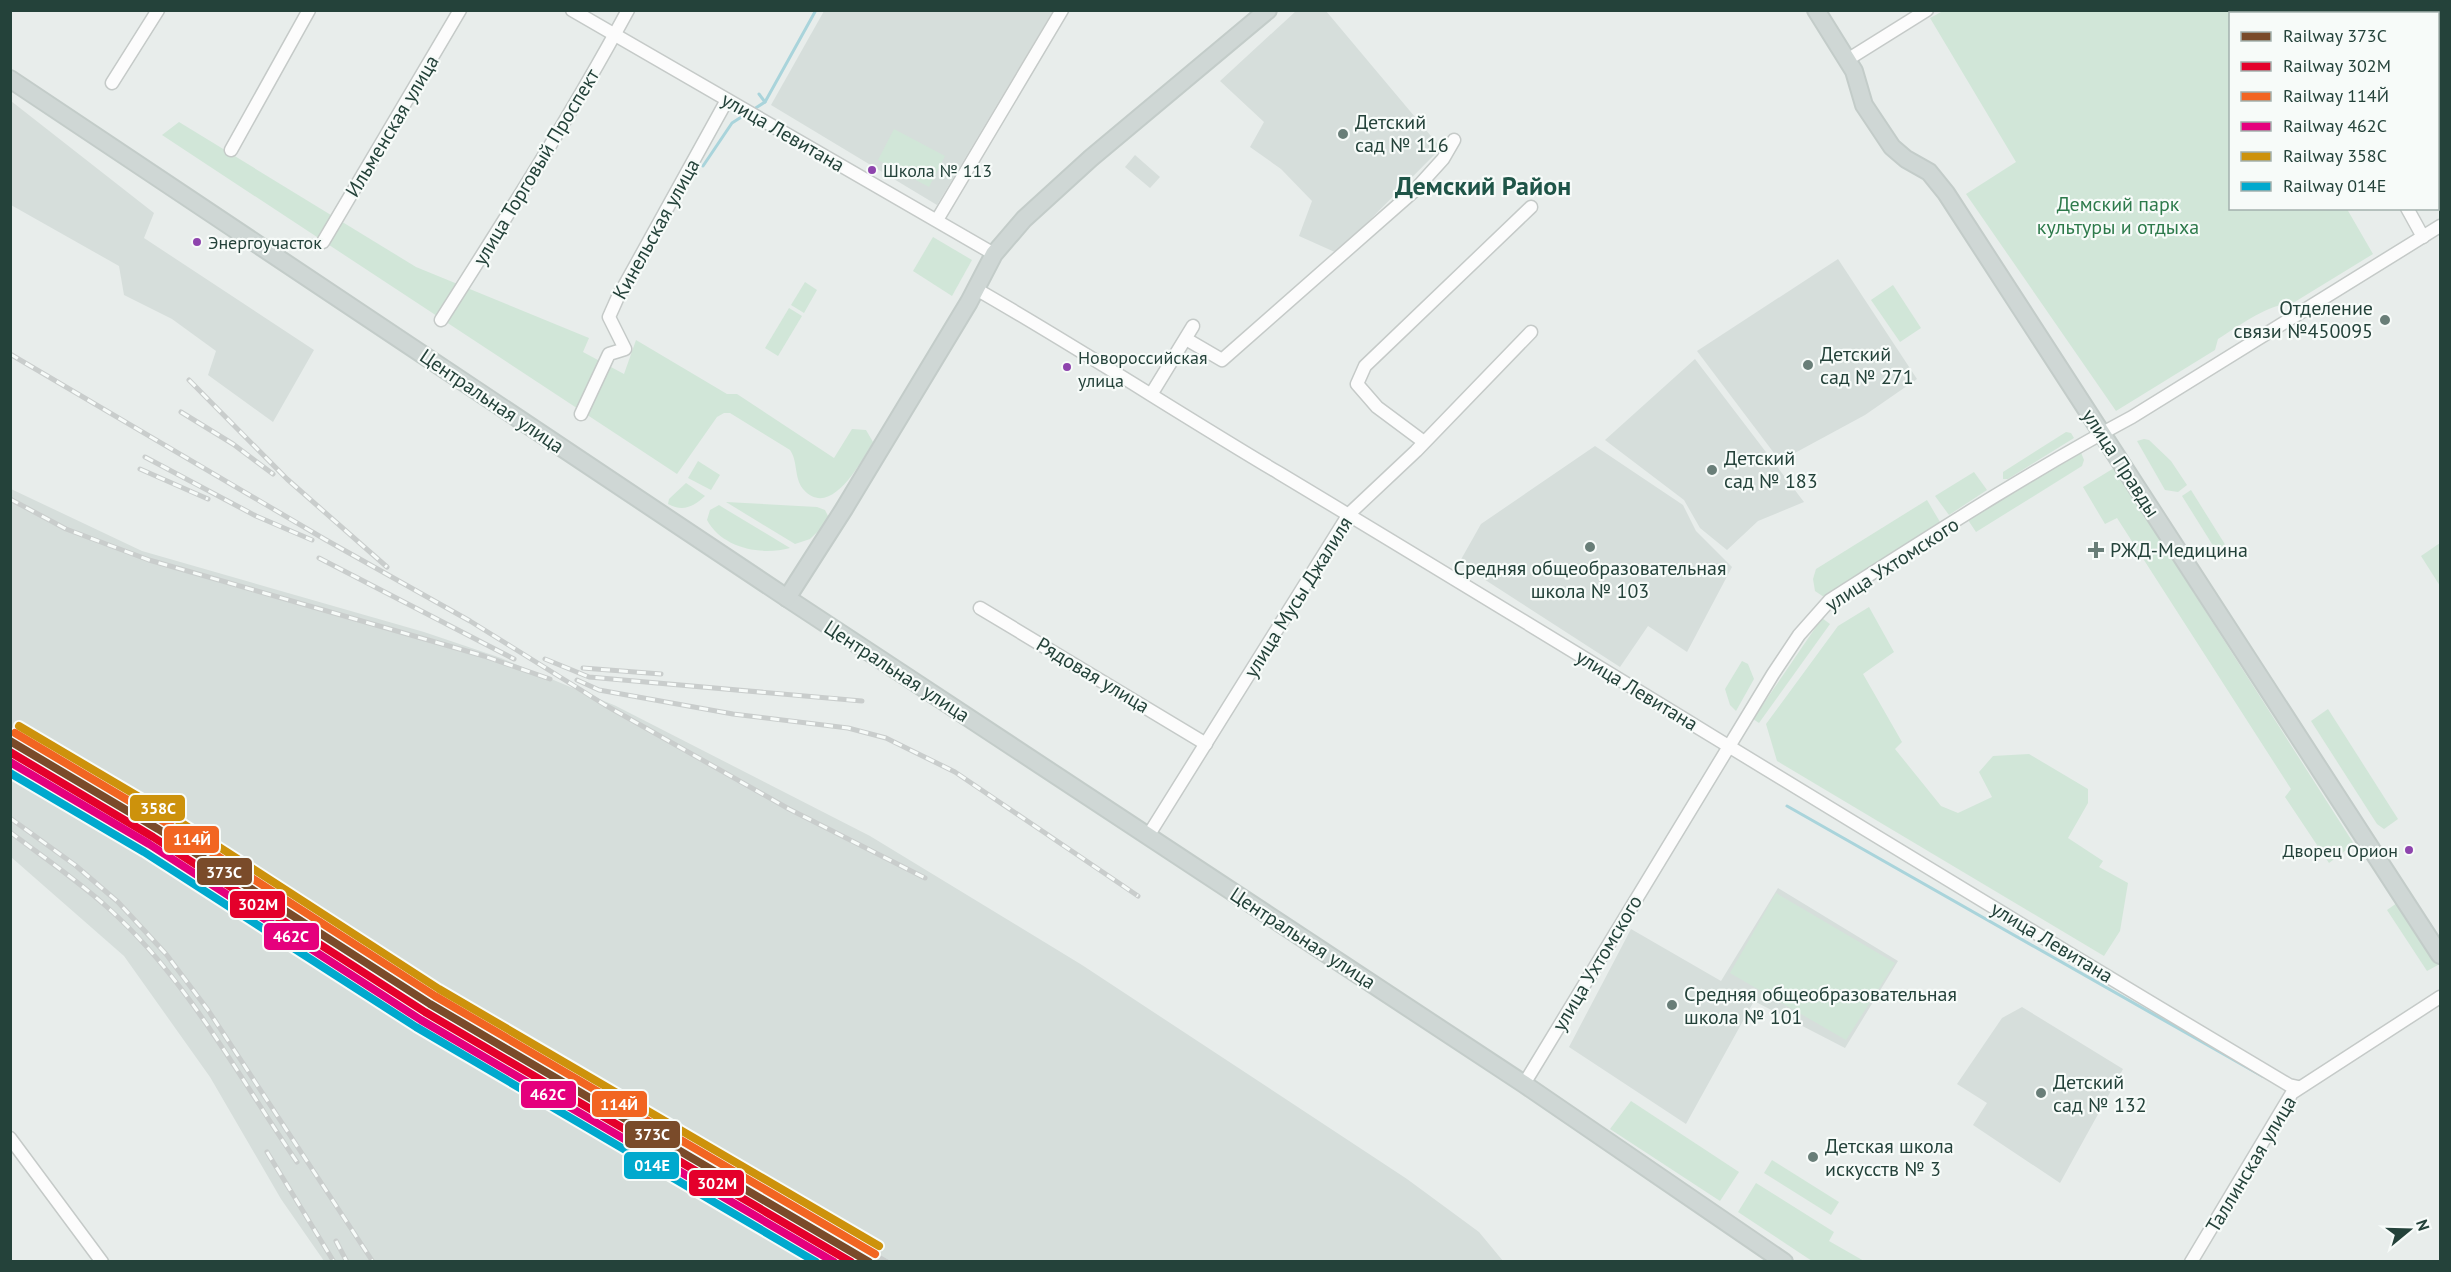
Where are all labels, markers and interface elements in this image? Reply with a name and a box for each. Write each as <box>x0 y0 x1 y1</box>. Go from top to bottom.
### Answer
legend <box>2229 12 2439 210</box>
text: Railway 373C <box>2283 24 2387 47</box>
street label: Ильменская улица <box>339 50 445 202</box>
text: Railway 302М <box>2283 54 2391 77</box>
street label: улица Торговый Проспект <box>467 64 605 270</box>
text: Railway 114Й <box>2283 84 2389 107</box>
street label: улица Левитана <box>717 86 849 178</box>
place label: Детский сад № 116 <box>1355 109 1449 158</box>
text: Railway 462С <box>2283 114 2387 137</box>
marker: Детский сад № 116 <box>1336 127 1350 141</box>
text: Railway 358С <box>2283 144 2387 167</box>
street label: Кинельская улица <box>607 154 705 304</box>
place label: Школа № 113 <box>883 159 992 182</box>
marker: Школа № 113 <box>866 164 878 176</box>
district label: Демский Район <box>1395 169 1571 202</box>
text: Railway 014Е <box>2283 174 2386 197</box>
park label: Демский парк культуры и отдыха <box>2037 191 2199 240</box>
place label: Энергоучасток <box>208 231 322 254</box>
marker: Энергоучасток <box>191 236 203 248</box>
place label: Отделение связи №450095 <box>2234 295 2373 344</box>
marker: Отделение связи №450095 <box>2378 313 2392 327</box>
place label: Детский сад № 271 <box>1820 341 1914 390</box>
street label: Центральная улица <box>415 343 569 459</box>
place label: Новороссийская улица <box>1078 346 1207 392</box>
marker: Детский сад № 271 <box>1801 358 1815 372</box>
marker: Новороссийская улица <box>1061 361 1073 373</box>
street label: улица Правды <box>2076 404 2166 522</box>
place label: Детский сад № 183 <box>1724 445 1818 494</box>
marker: Детский сад № 183 <box>1705 463 1719 477</box>
street label: улица Ухтомского <box>1820 511 1964 617</box>
street label: улица Мусы Джалиля <box>1238 512 1358 682</box>
place label: РЖД-Медицина <box>2110 537 2248 563</box>
marker: Средняя общеобразовательная школа № 103 <box>1583 540 1597 554</box>
marker: РЖД-Медицина <box>2087 541 2105 559</box>
place label: Средняя общеобразовательная школа № 103 <box>1454 555 1726 604</box>
street label: Центральная улица <box>819 614 975 728</box>
street label: Рядовая улица <box>1032 631 1154 719</box>
street label: улица Левитана <box>1571 643 1703 737</box>
line badge: 358С <box>129 794 186 822</box>
text: 358С <box>140 798 176 818</box>
line badge: 114Й <box>163 825 220 854</box>
text: 114Й <box>173 829 211 849</box>
place label: Дворец Орион <box>2283 839 2398 862</box>
marker: Дворец Орион <box>2403 844 2415 856</box>
line badge: 373C <box>196 857 253 886</box>
text: 373C <box>206 862 242 882</box>
street label: Центральная улица <box>1225 881 1381 995</box>
line badge: 302М <box>229 890 286 919</box>
street label: улица Ухтомского <box>1546 890 1648 1036</box>
text: 302М <box>238 894 278 914</box>
street label: улица Левитана <box>1986 895 2118 989</box>
line badge: 462С <box>263 922 320 951</box>
text: 462С <box>273 926 309 946</box>
place label: Средняя общеобразовательная школа № 101 <box>1684 981 1957 1030</box>
marker: Средняя общеобразовательная школа № 101 <box>1665 998 1679 1012</box>
place label: Детский сад № 132 <box>2053 1069 2147 1118</box>
line badge: 462С <box>520 1080 577 1109</box>
text: 462С <box>530 1084 566 1104</box>
marker: Детский сад № 132 <box>2034 1086 2048 1100</box>
line badge: 114Й <box>591 1090 648 1118</box>
street label: Таллинская улица <box>2200 1091 2302 1237</box>
text: 114Й <box>600 1094 638 1114</box>
line badge: 373C <box>624 1120 681 1149</box>
text: 373C <box>634 1124 670 1144</box>
place label: Детская школа искусств № 3 <box>1825 1133 1954 1182</box>
marker: Детская школа искусств № 3 <box>1806 1150 1820 1164</box>
line badge: 014Е <box>623 1151 680 1180</box>
text: 014Е <box>634 1155 670 1175</box>
line badge: 302М <box>688 1169 745 1197</box>
text: 302М <box>697 1173 737 1193</box>
north arrow <box>2379 1200 2439 1260</box>
text: N <box>2412 1217 2434 1233</box>

